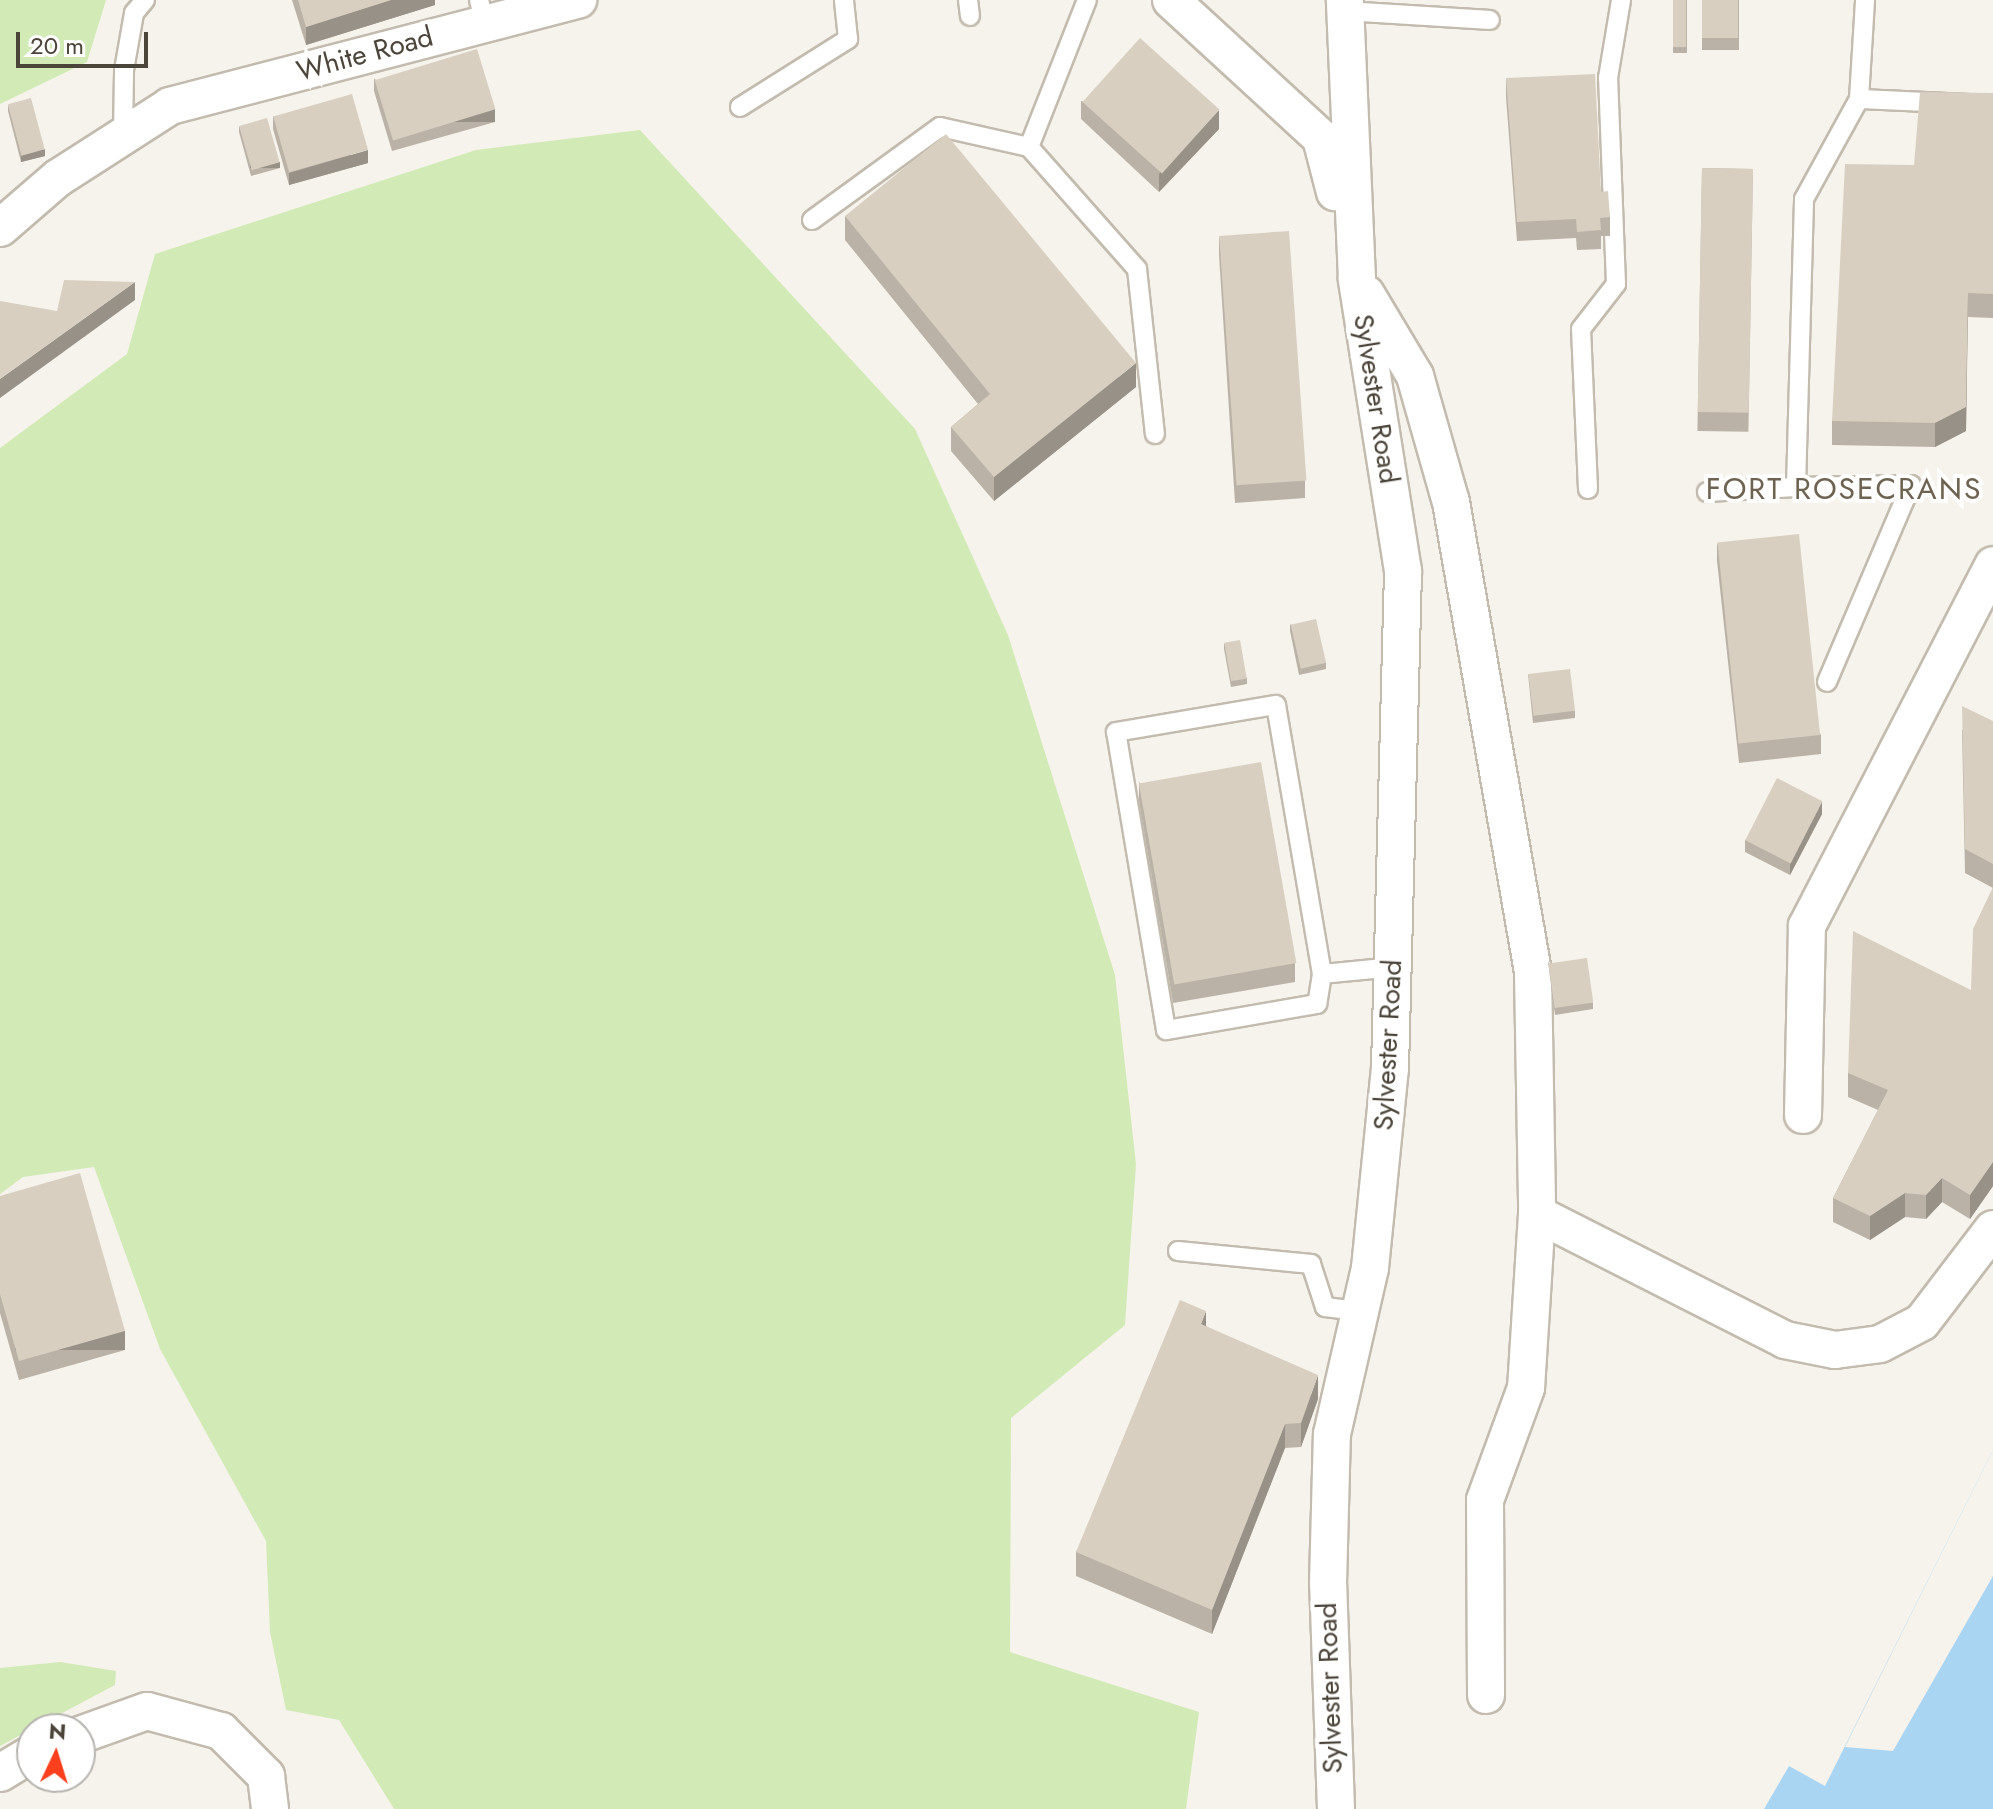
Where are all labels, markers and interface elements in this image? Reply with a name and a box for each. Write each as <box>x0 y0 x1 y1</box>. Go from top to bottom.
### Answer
scale bar <box>20 16 152 66</box>
street label: White Road <box>293 20 437 88</box>
text: 20 m <box>30 28 84 63</box>
street label: Sylvester Road <box>1346 312 1406 486</box>
district label: FORT ROSECRANS <box>1706 471 1982 507</box>
street label: Sylvester Road <box>1367 959 1409 1131</box>
street label: Sylvester Road <box>1310 1602 1350 1774</box>
north arrow <box>16 1713 96 1793</box>
text: N <box>48 1714 67 1748</box>

